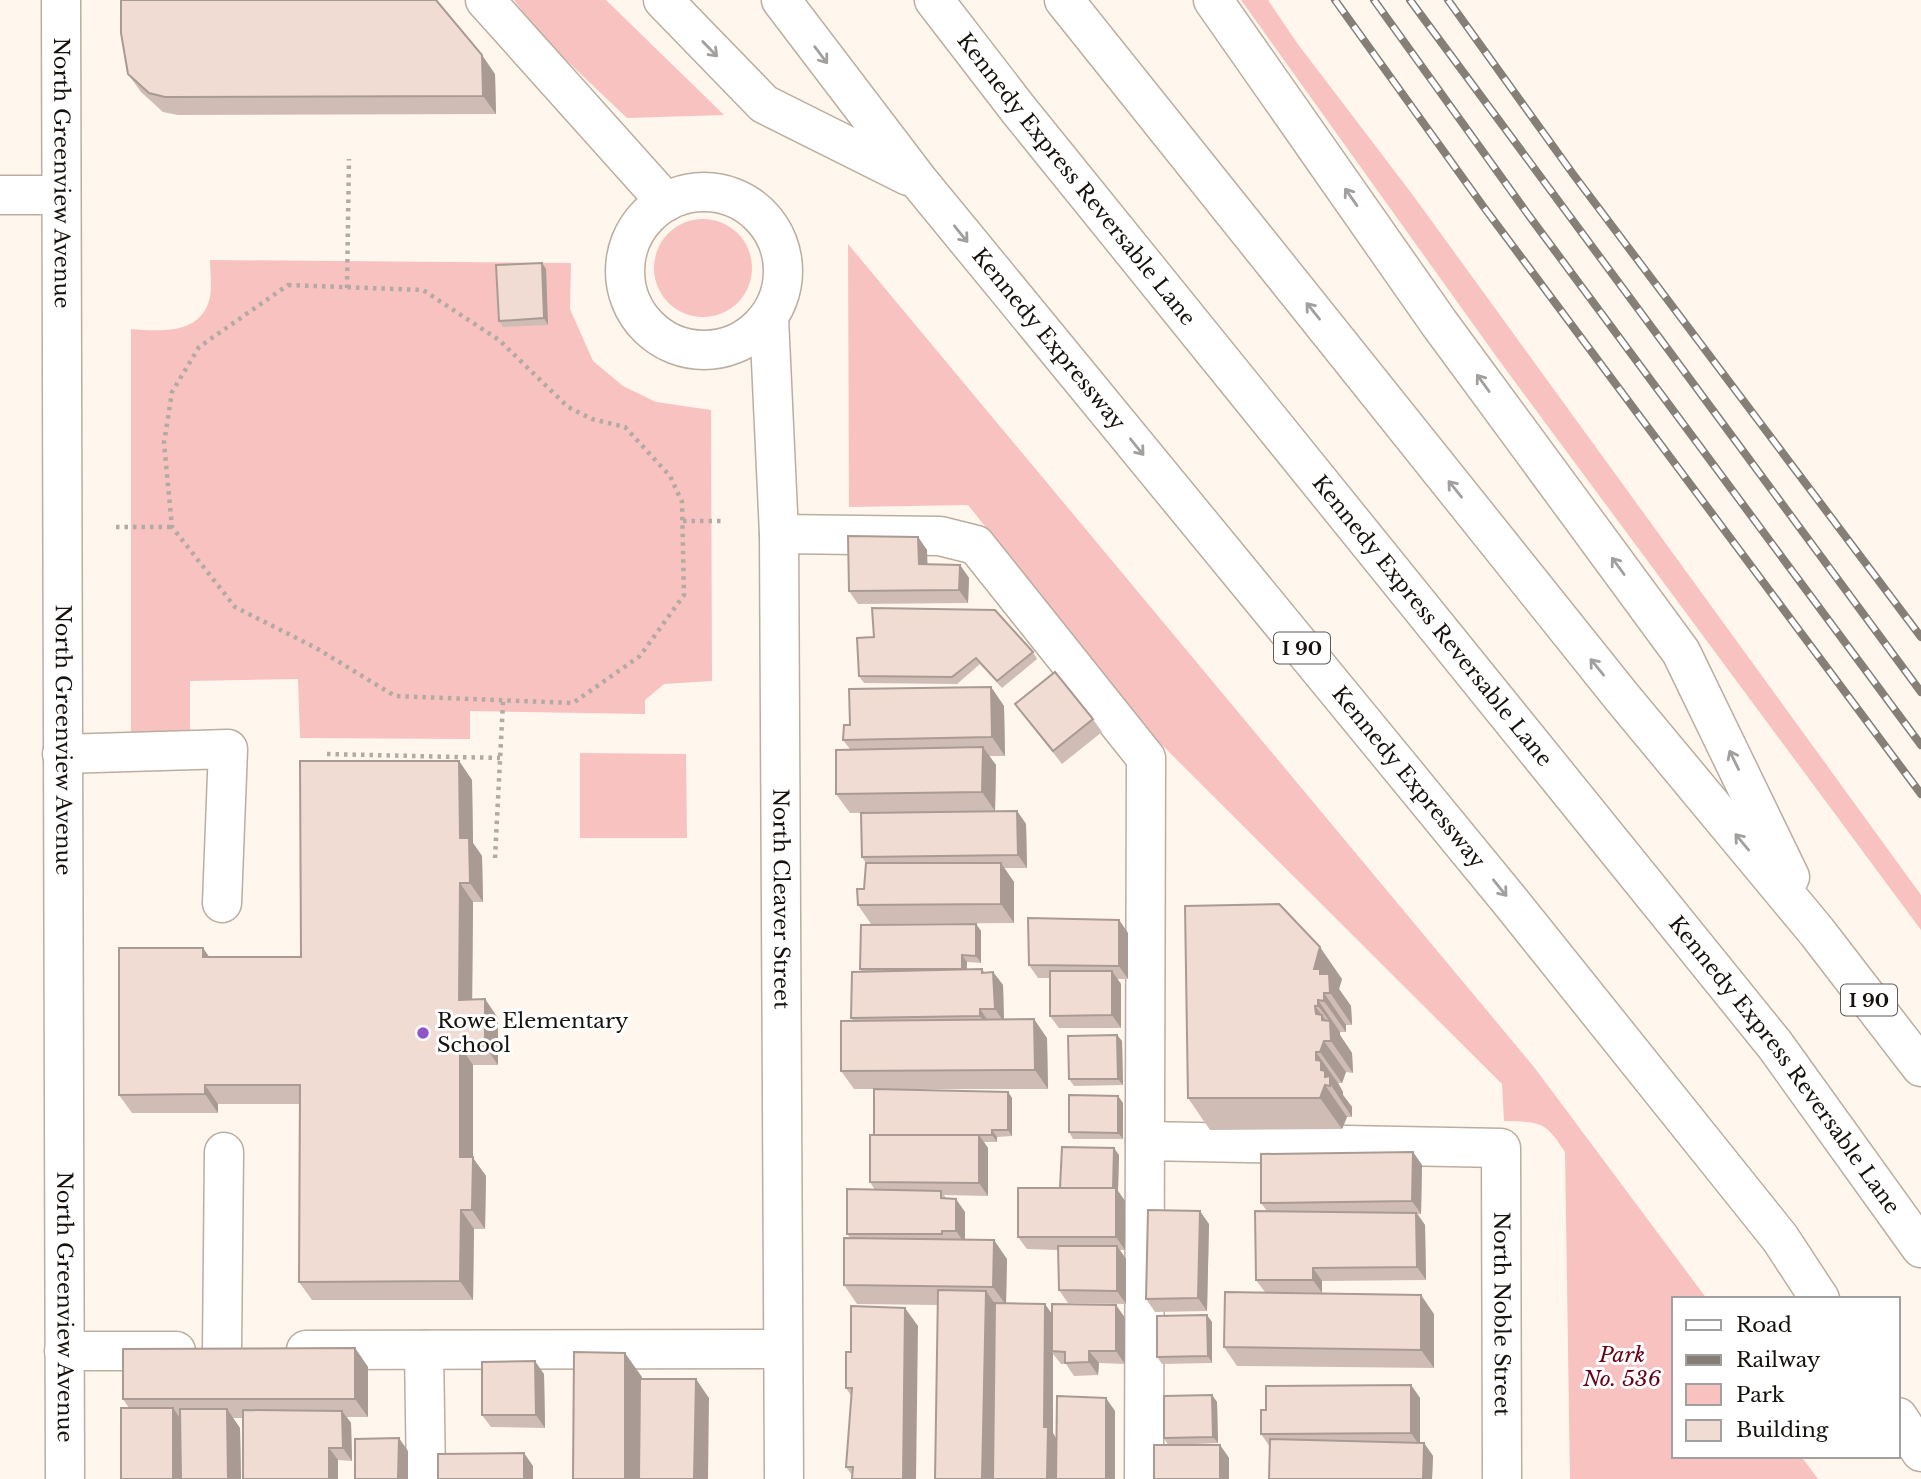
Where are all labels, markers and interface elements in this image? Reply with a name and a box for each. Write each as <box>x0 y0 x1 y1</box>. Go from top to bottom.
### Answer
street label: Kennedy Express Reversable Lane <box>951 28 1201 331</box>
street label: North Greenview Avenue <box>48 37 75 309</box>
one-way arrow <box>702 40 719 57</box>
one-way arrow <box>814 45 829 64</box>
one-way arrow <box>1344 188 1358 207</box>
one-way arrow <box>954 224 969 242</box>
street label: Kennedy Expressway <box>966 243 1131 436</box>
one-way arrow <box>1305 303 1321 321</box>
one-way arrow <box>1476 374 1490 393</box>
one-way arrow <box>1129 438 1145 456</box>
street label: Kennedy Express Reversable Lane <box>1307 470 1558 772</box>
one-way arrow <box>1448 480 1463 499</box>
one-way arrow <box>1611 557 1625 576</box>
street label: North Greenview Avenue <box>50 604 76 876</box>
road number: I 90 <box>1274 632 1330 664</box>
one-way arrow <box>1590 658 1605 676</box>
street label: Kennedy Expressway <box>1326 681 1491 874</box>
one-way arrow <box>1727 750 1740 771</box>
street label: North Cleaver Street <box>767 788 795 1009</box>
one-way arrow <box>1734 833 1750 851</box>
one-way arrow <box>1492 879 1507 897</box>
street label: Kennedy Express Reversable Lane <box>1663 911 1905 1219</box>
road number: I 90 <box>1841 984 1897 1016</box>
place label: Rowe Elementary School <box>437 1008 629 1058</box>
marker: Rowe Elementary School <box>415 1025 431 1041</box>
street label: North Greenview Avenue <box>51 1171 78 1443</box>
street label: North Noble Street <box>1488 1212 1515 1416</box>
legend <box>1672 1297 1900 1458</box>
text: Road <box>1736 1312 1792 1338</box>
park label: Park No. 536 <box>1582 1342 1662 1392</box>
text: Railway <box>1736 1347 1821 1373</box>
text: Park <box>1736 1382 1785 1408</box>
text: Building <box>1736 1417 1829 1443</box>

